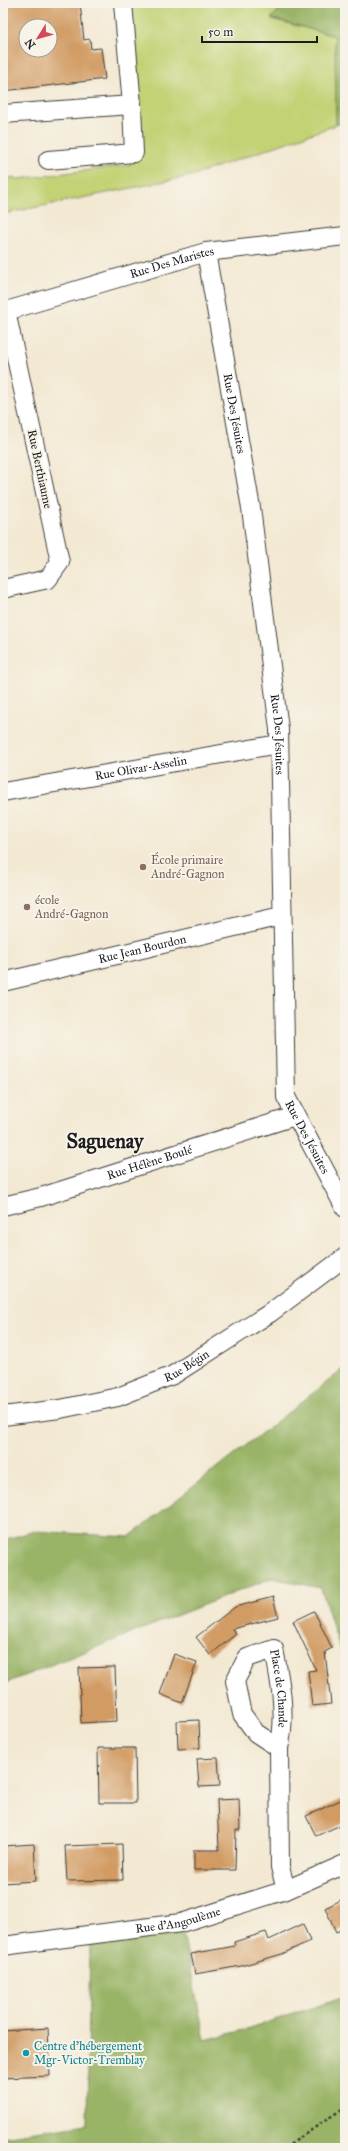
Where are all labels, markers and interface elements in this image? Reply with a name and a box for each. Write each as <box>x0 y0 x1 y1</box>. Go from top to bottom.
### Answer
north arrow <box>18 18 58 58</box>
scale bar <box>202 18 317 44</box>
text: 50 m <box>208 25 233 39</box>
text: N <box>22 36 38 51</box>
street label: Rue Des Maristes <box>128 244 215 281</box>
street label: Rue Des Jésuites <box>220 372 248 455</box>
street label: Rue Berthiaume <box>25 428 55 510</box>
street label: Rue Des Jésuites <box>268 693 287 775</box>
street label: Rue Olivar-Asselin <box>94 753 188 783</box>
place label: École primaire André-Gagnon <box>150 851 225 882</box>
marker: École primaire André-Gagnon <box>138 862 148 872</box>
place label: école André-Gagnon <box>34 893 109 922</box>
marker: école André-Gagnon <box>22 902 32 912</box>
street label: Rue Jean Bourdon <box>97 932 188 966</box>
street label: Rue Des Jésuites <box>282 1098 332 1176</box>
district label: Saguenay <box>67 1129 145 1154</box>
street label: Rue Hélène Boulé <box>105 1142 194 1183</box>
street label: Rue Bégin <box>162 1347 212 1385</box>
street label: Place de Chande <box>267 1648 290 1728</box>
street label: Rue d'Angoulème <box>135 1904 222 1936</box>
place label: Centre d'hébergement Mgr-Victor-Tremblay <box>34 2039 145 2068</box>
marker: Centre d'hébergement Mgr-Victor-Tremblay <box>21 2048 31 2058</box>

